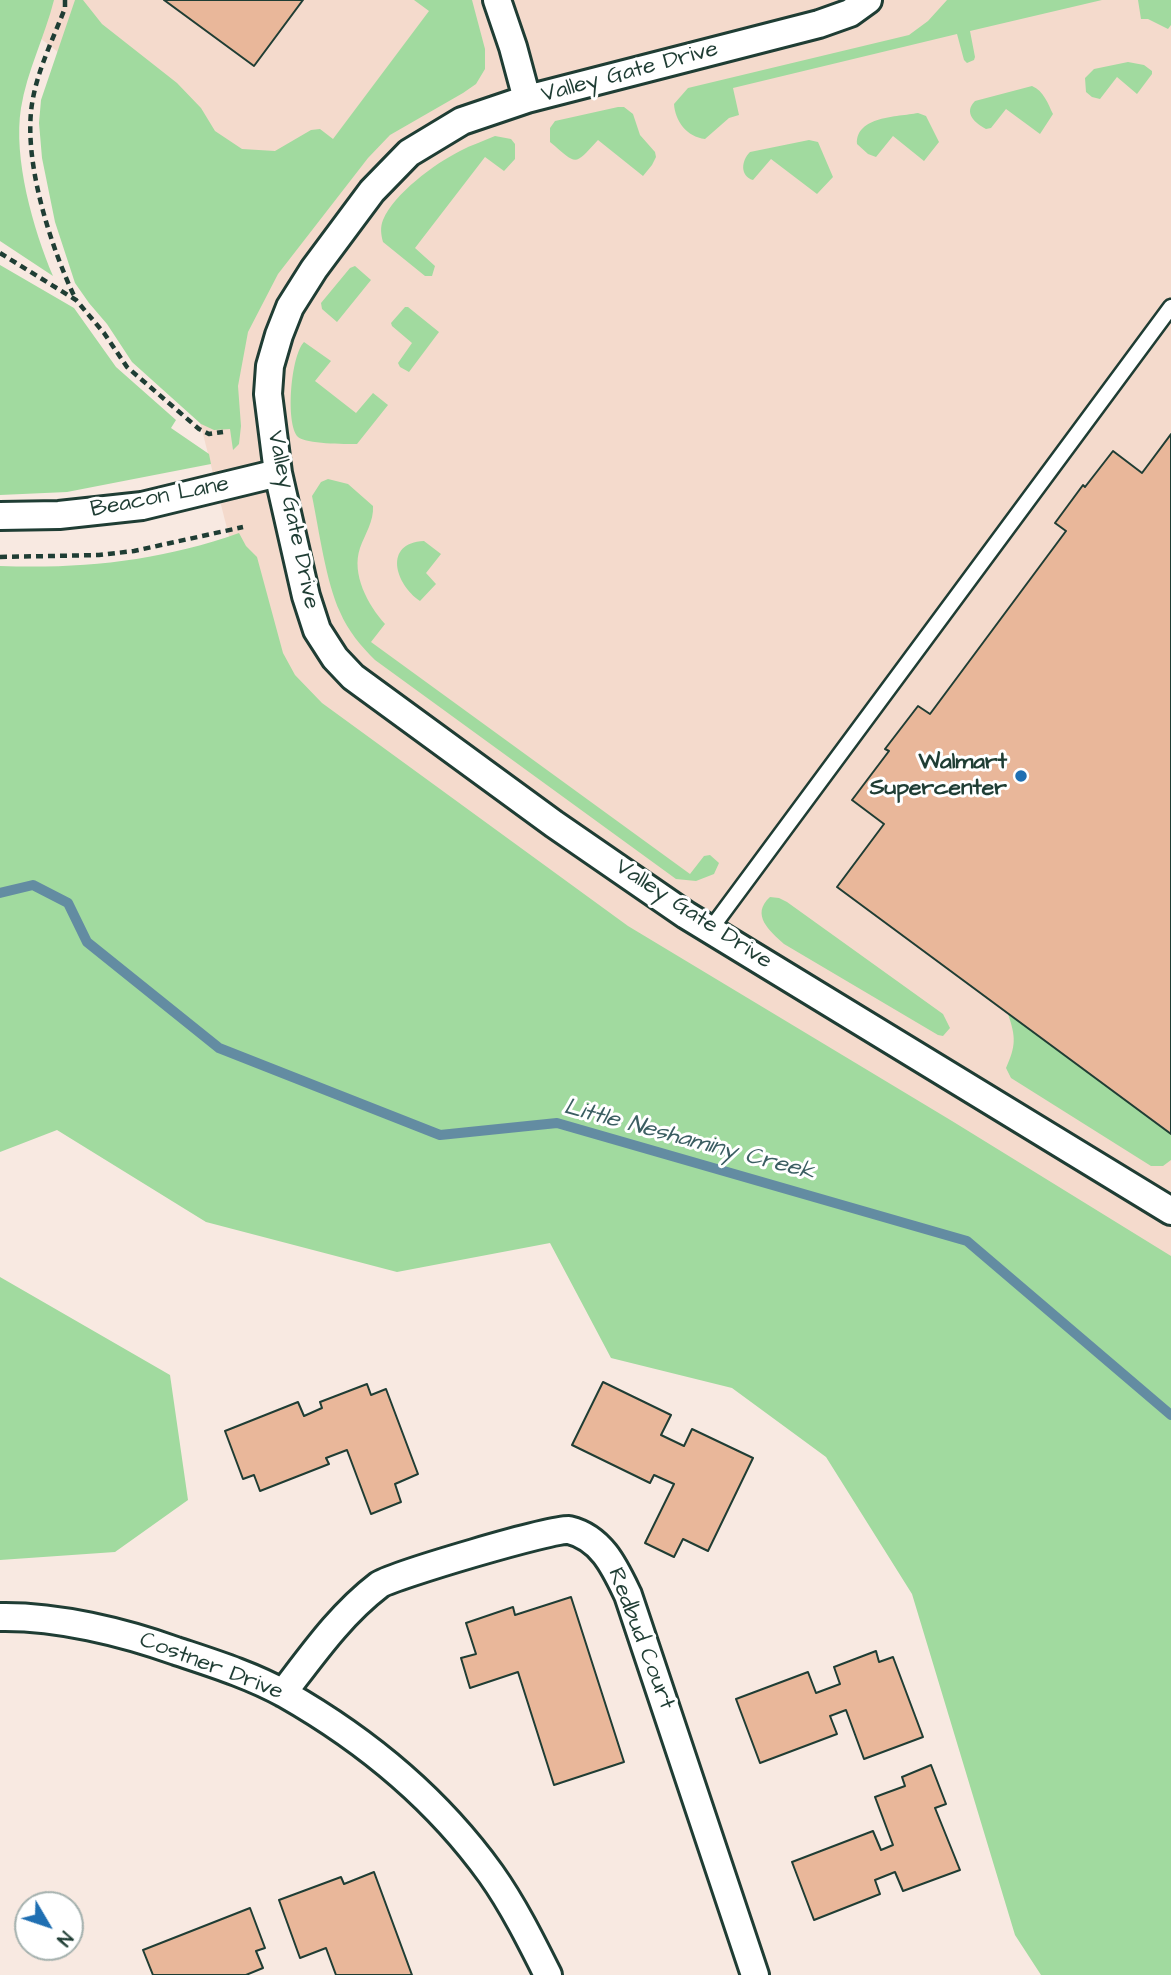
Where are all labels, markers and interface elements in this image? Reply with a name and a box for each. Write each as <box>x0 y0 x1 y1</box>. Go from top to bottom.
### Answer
street label: Valley Gate Drive <box>539 36 721 110</box>
street label: Valley Gate Drive <box>260 428 324 612</box>
street label: Beacon Lane <box>89 471 231 525</box>
place label: Walmart Supercenter <box>870 749 1007 803</box>
marker: Walmart Supercenter <box>1013 768 1029 784</box>
street label: Valley Gate Drive <box>609 854 777 976</box>
water label: Little Neshaminy Creek <box>561 1094 817 1188</box>
street label: Redbud Court <box>600 1564 680 1714</box>
street label: Costner Drive <box>135 1627 287 1707</box>
north arrow <box>14 1891 84 1961</box>
text: N <box>50 1925 78 1951</box>

